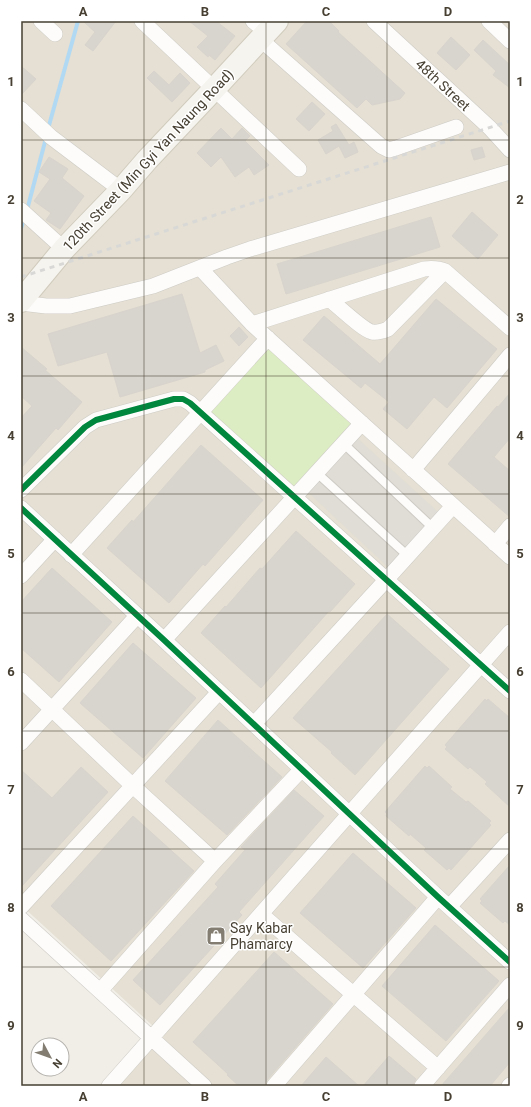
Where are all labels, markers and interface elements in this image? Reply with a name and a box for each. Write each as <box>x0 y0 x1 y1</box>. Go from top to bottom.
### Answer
text: A <box>79 4 88 19</box>
text: B <box>201 4 209 19</box>
text: C <box>322 4 331 19</box>
text: D <box>444 4 452 19</box>
street label: 48th Street <box>413 56 474 114</box>
street label: 120th Street (Min Gyi Yan Naung Road) <box>59 66 237 255</box>
text: 1 <box>7 74 15 89</box>
text: 1 <box>516 74 524 89</box>
text: 2 <box>7 192 15 207</box>
text: 2 <box>516 192 524 207</box>
text: 3 <box>7 310 15 325</box>
text: 3 <box>516 310 524 325</box>
text: 4 <box>7 428 15 443</box>
text: 4 <box>516 428 524 443</box>
text: 5 <box>7 546 15 561</box>
text: 5 <box>516 546 524 561</box>
text: 6 <box>7 664 15 679</box>
text: 6 <box>516 664 524 679</box>
text: 7 <box>7 782 15 797</box>
text: 7 <box>516 782 524 797</box>
text: 8 <box>7 900 15 915</box>
text: 8 <box>516 900 524 915</box>
place label: Say Kabar Phamarcy <box>230 920 293 952</box>
shop icon: Say Kabar Phamarcy <box>205 925 227 947</box>
text: 9 <box>7 1018 15 1033</box>
text: 9 <box>516 1018 524 1033</box>
north arrow <box>30 1037 70 1077</box>
text: N <box>50 1056 65 1071</box>
text: A <box>79 1089 88 1104</box>
text: B <box>201 1089 209 1104</box>
text: C <box>322 1089 331 1104</box>
text: D <box>444 1089 452 1104</box>

